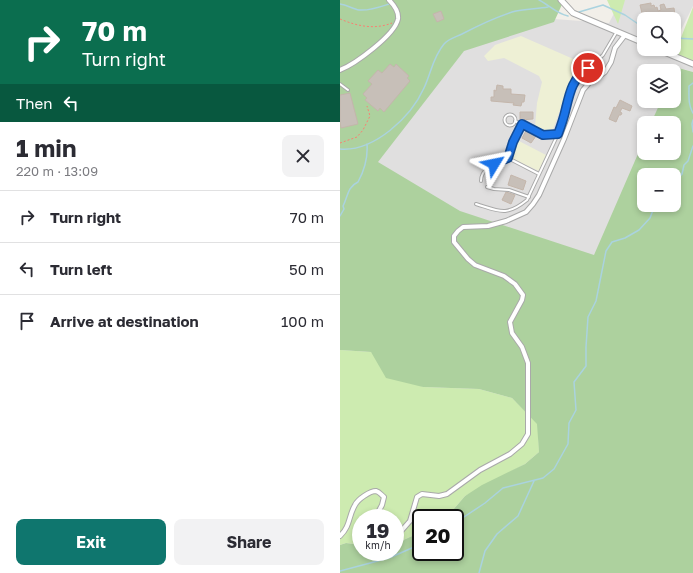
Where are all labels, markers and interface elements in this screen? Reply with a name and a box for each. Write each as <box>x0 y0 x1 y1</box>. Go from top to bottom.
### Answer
map controls <box>637 12 681 212</box>
button: search <box>637 12 681 56</box>
text: 70 m <box>82 14 147 47</box>
icon: right <box>16 16 68 68</box>
text: Turn right <box>82 48 166 70</box>
pin <box>571 51 605 85</box>
icon: arrive <box>577 57 599 79</box>
button: layers <box>637 64 681 108</box>
icon: left <box>60 92 82 114</box>
text: Then <box>16 94 52 112</box>
button: + <box>637 116 681 160</box>
text: 1 min <box>16 133 76 162</box>
button: close <box>282 135 324 177</box>
position arrow <box>473 143 515 185</box>
text: 220 m · 13:09 <box>16 163 98 179</box>
button: − <box>637 168 681 212</box>
icon: right <box>16 206 38 228</box>
text: Turn right <box>50 208 121 226</box>
text: 70 m <box>290 208 324 226</box>
icon: left <box>16 258 38 280</box>
text: Turn left <box>50 260 112 278</box>
text: 50 m <box>289 260 324 278</box>
icon: arrive <box>16 310 38 332</box>
text: Arrive at destination <box>50 312 199 330</box>
text: 100 m <box>281 312 324 330</box>
speed limit sign: 20 <box>412 509 464 561</box>
text: 19 <box>366 518 389 542</box>
button: Exit <box>16 519 166 565</box>
button: Share <box>174 519 324 565</box>
text: km/h <box>365 539 391 551</box>

